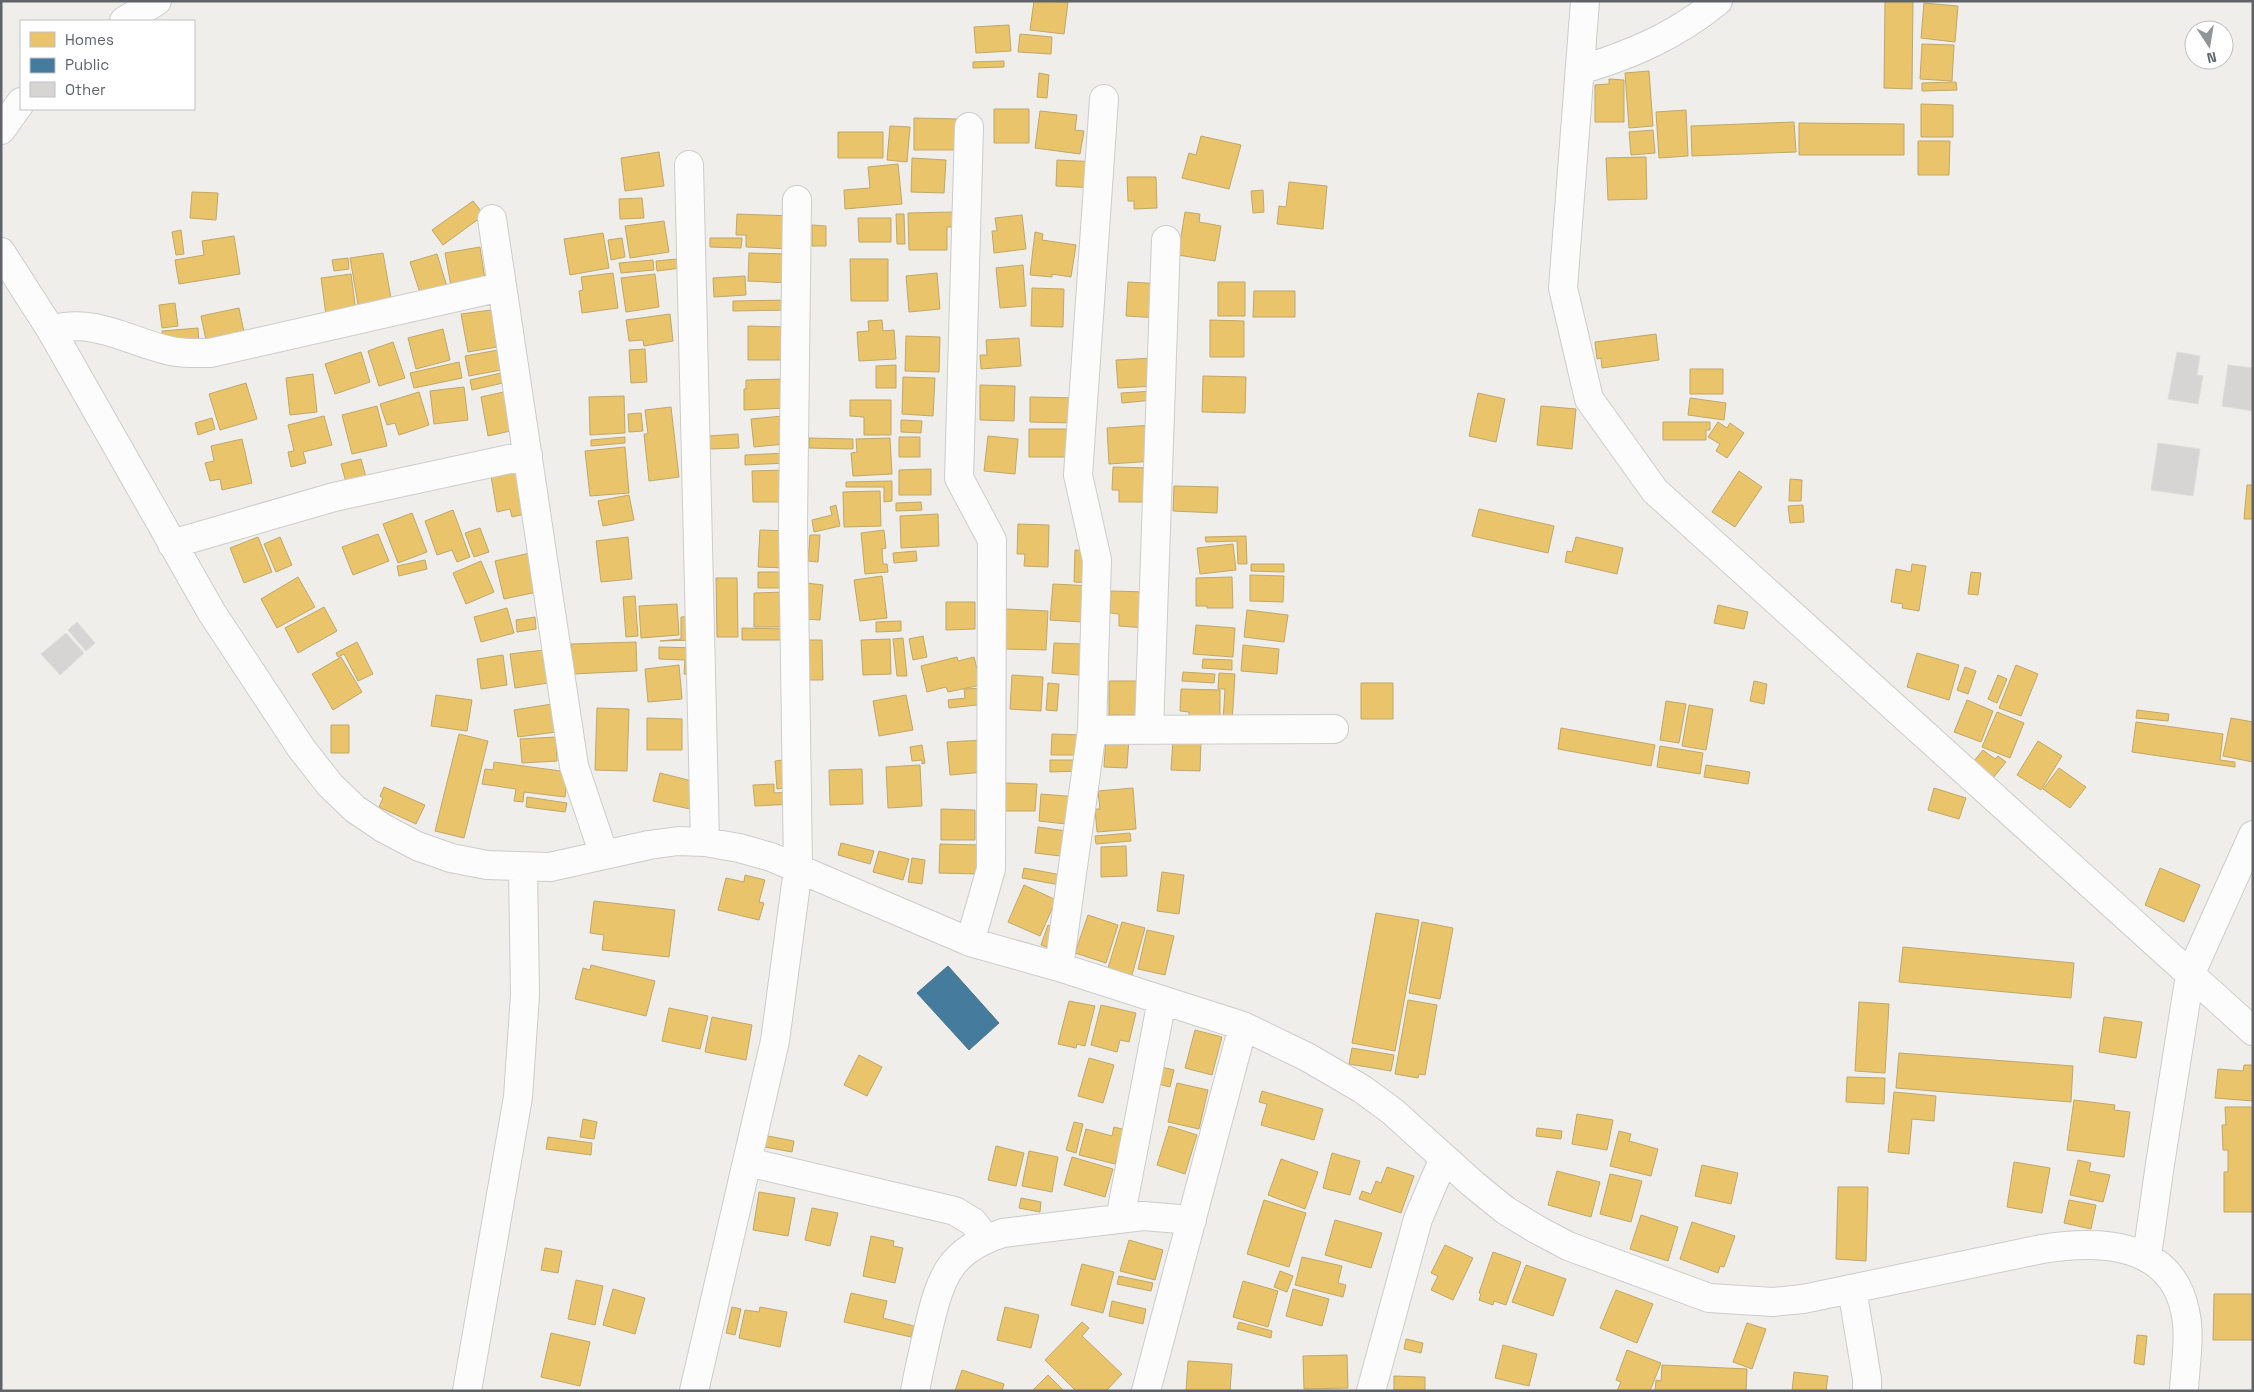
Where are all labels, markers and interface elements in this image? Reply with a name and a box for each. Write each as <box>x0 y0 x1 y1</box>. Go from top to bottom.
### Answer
legend <box>20 20 195 110</box>
north arrow <box>2184 20 2234 70</box>
text: Homes <box>65 30 114 49</box>
text: N <box>2205 48 2218 67</box>
text: Public <box>65 55 109 74</box>
text: Other <box>65 80 106 99</box>

